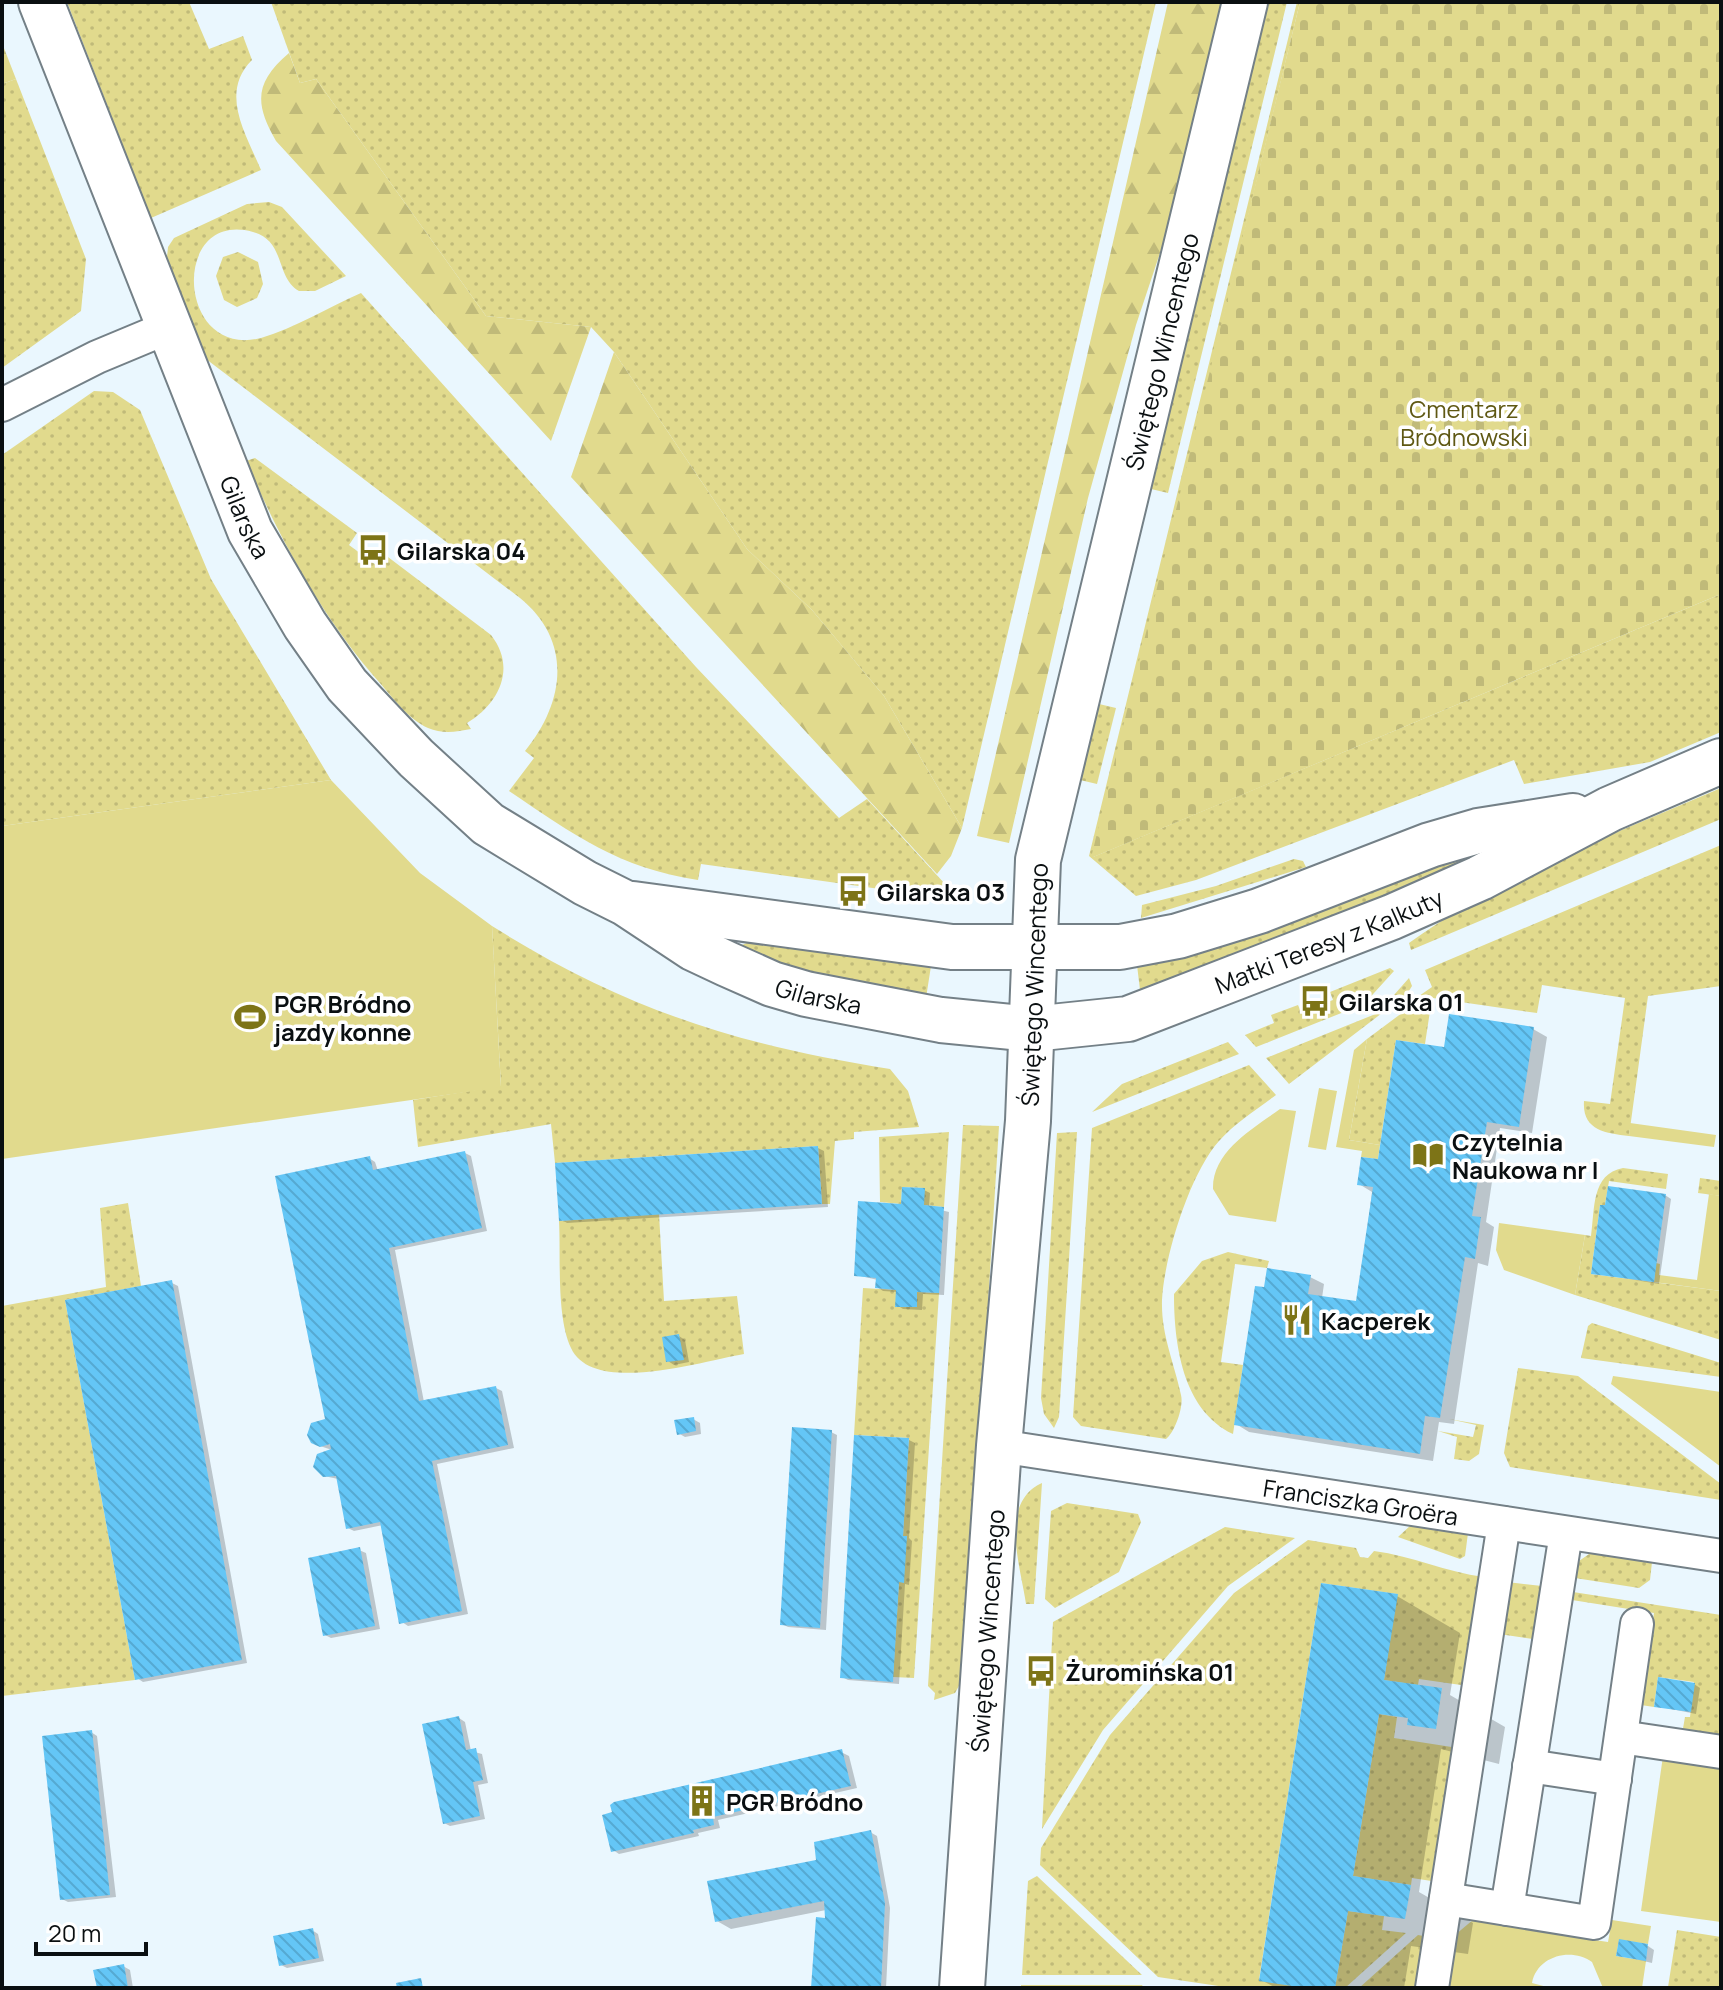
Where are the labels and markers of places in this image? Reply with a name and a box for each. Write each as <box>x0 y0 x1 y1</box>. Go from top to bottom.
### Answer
bus stop icon: Gilarska 04 <box>356 533 390 567</box>
place label: Gilarska 04 <box>397 534 526 567</box>
bus stop icon: Gilarska 03 <box>836 874 870 908</box>
place label: Gilarska 03 <box>877 875 1005 908</box>
bus stop icon: Gilarska 01 <box>1298 984 1332 1018</box>
place label: Gilarska 01 <box>1339 985 1464 1018</box>
place label: PGR Bródno jazdy konne <box>273 987 411 1048</box>
sports icon: PGR Bródno jazdy konne <box>233 1000 267 1034</box>
place label: Czytelnia Naukowa nr I <box>1452 1125 1598 1186</box>
library icon: Czytelnia Naukowa nr I <box>1411 1138 1445 1172</box>
restaurant icon: Kacperek <box>1280 1303 1314 1337</box>
place label: Kacperek <box>1321 1304 1431 1337</box>
bus stop icon: Żuromińska 01 <box>1024 1654 1058 1688</box>
place label: Żuromińska 01 <box>1065 1655 1234 1688</box>
building icon: PGR Bródno <box>685 1784 719 1818</box>
place label: PGR Bródno <box>726 1785 863 1818</box>

